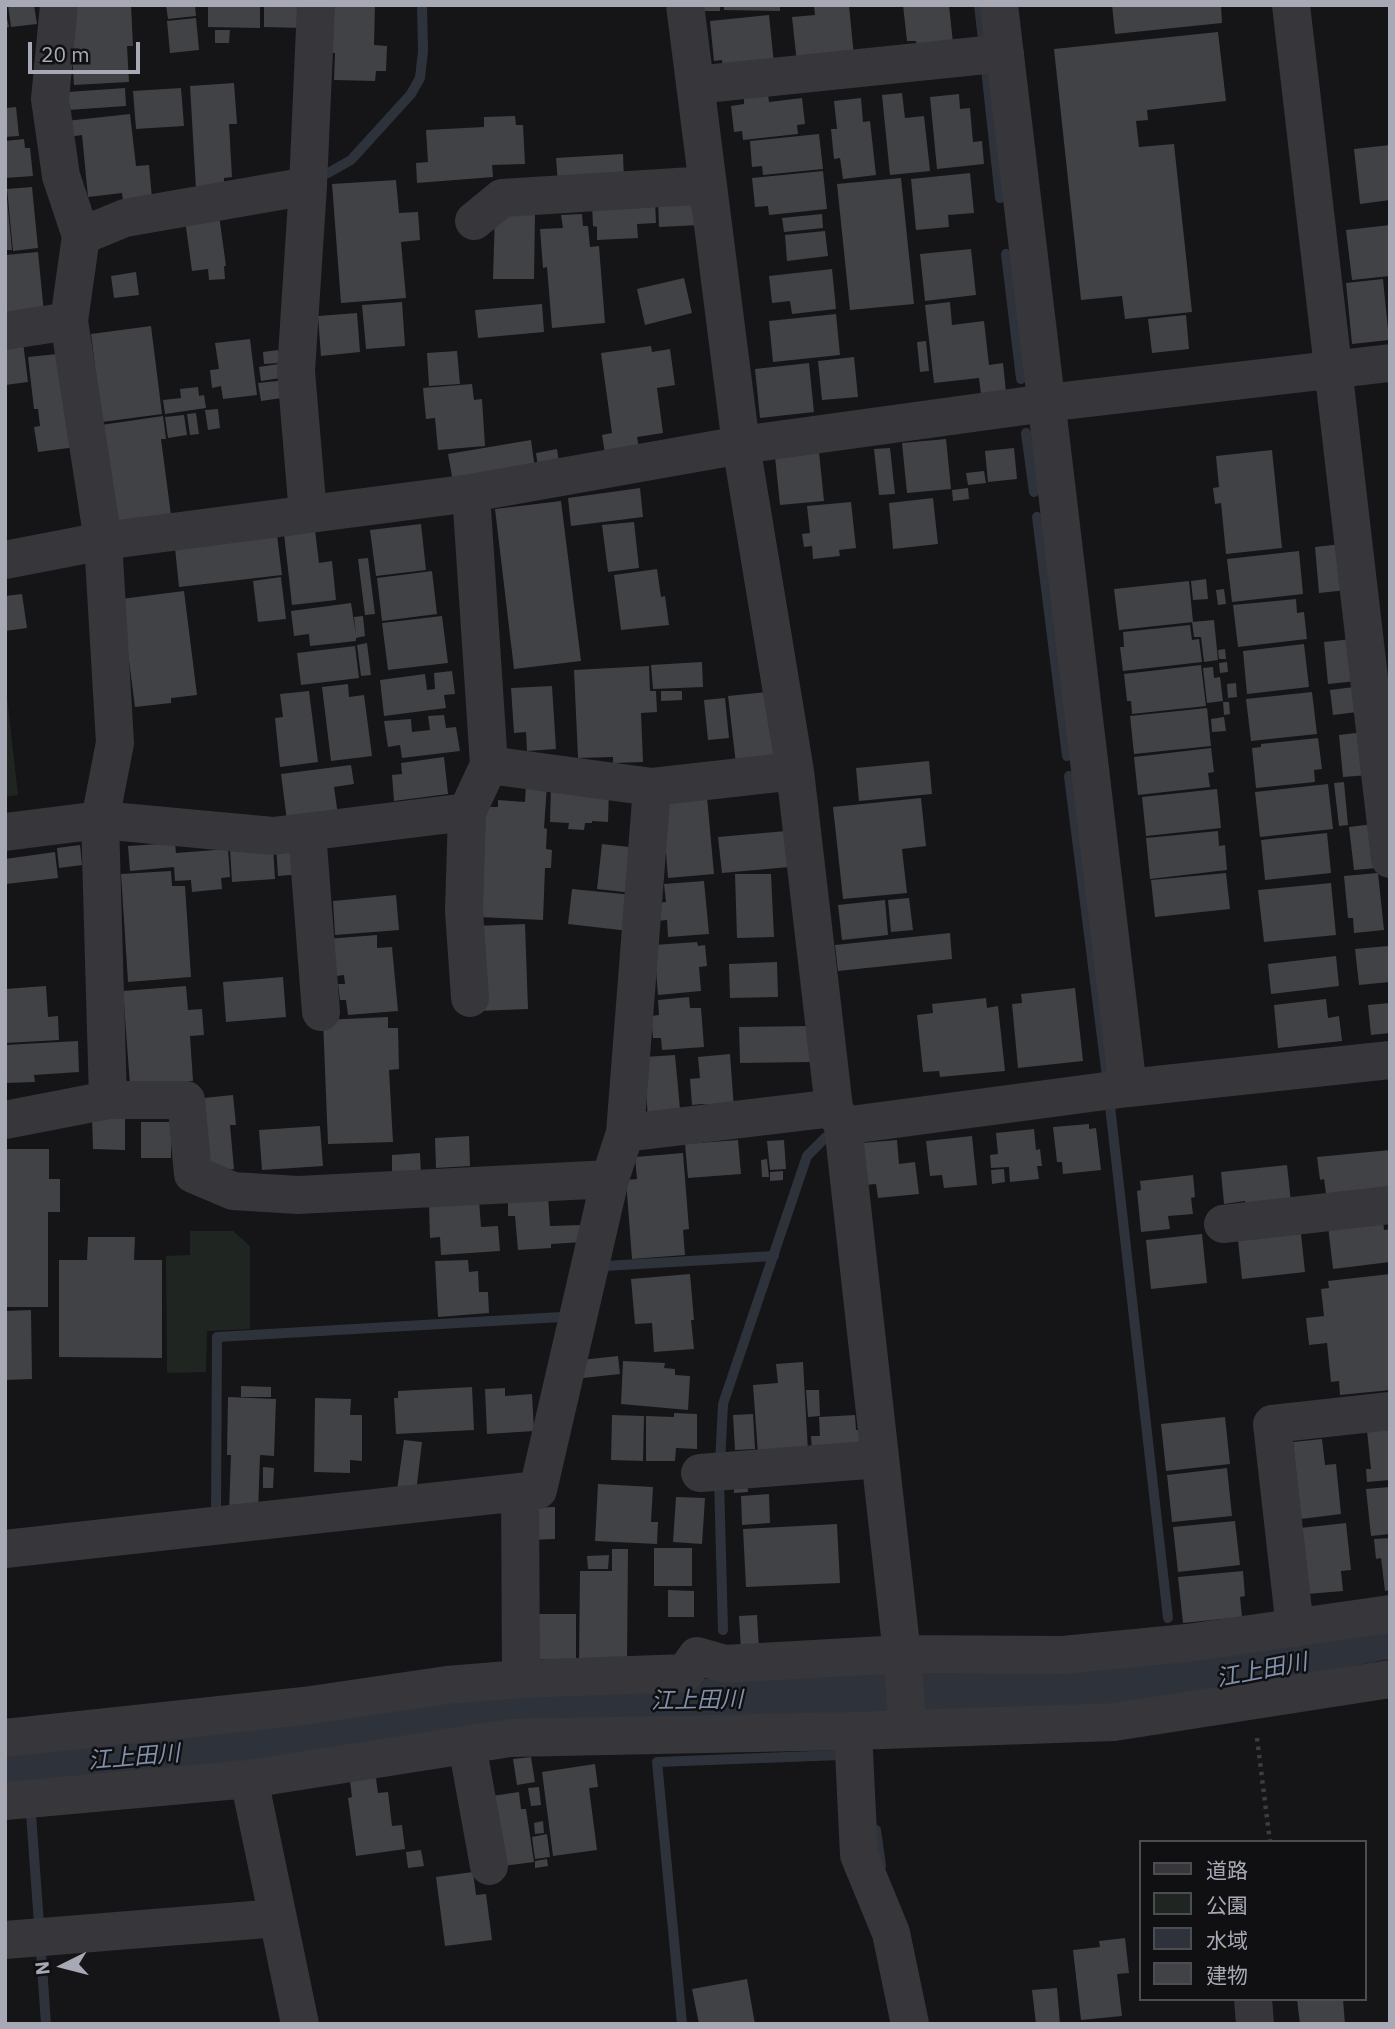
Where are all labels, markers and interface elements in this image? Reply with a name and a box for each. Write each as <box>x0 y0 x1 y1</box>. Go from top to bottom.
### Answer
scale bar <box>32 28 144 72</box>
text: 20 m <box>41 40 90 68</box>
water label: 江上田川 <box>1214 1649 1310 1693</box>
water label: 江上田川 <box>651 1686 743 1716</box>
water label: 江上田川 <box>87 1740 181 1776</box>
legend <box>1140 1840 1367 2001</box>
text: 道路 <box>1206 1856 1248 1884</box>
text: 公園 <box>1206 1891 1248 1919</box>
text: 水域 <box>1206 1926 1248 1954</box>
north arrow <box>28 1931 98 2001</box>
text: N <box>29 1960 55 1976</box>
text: 建物 <box>1206 1961 1248 1989</box>

